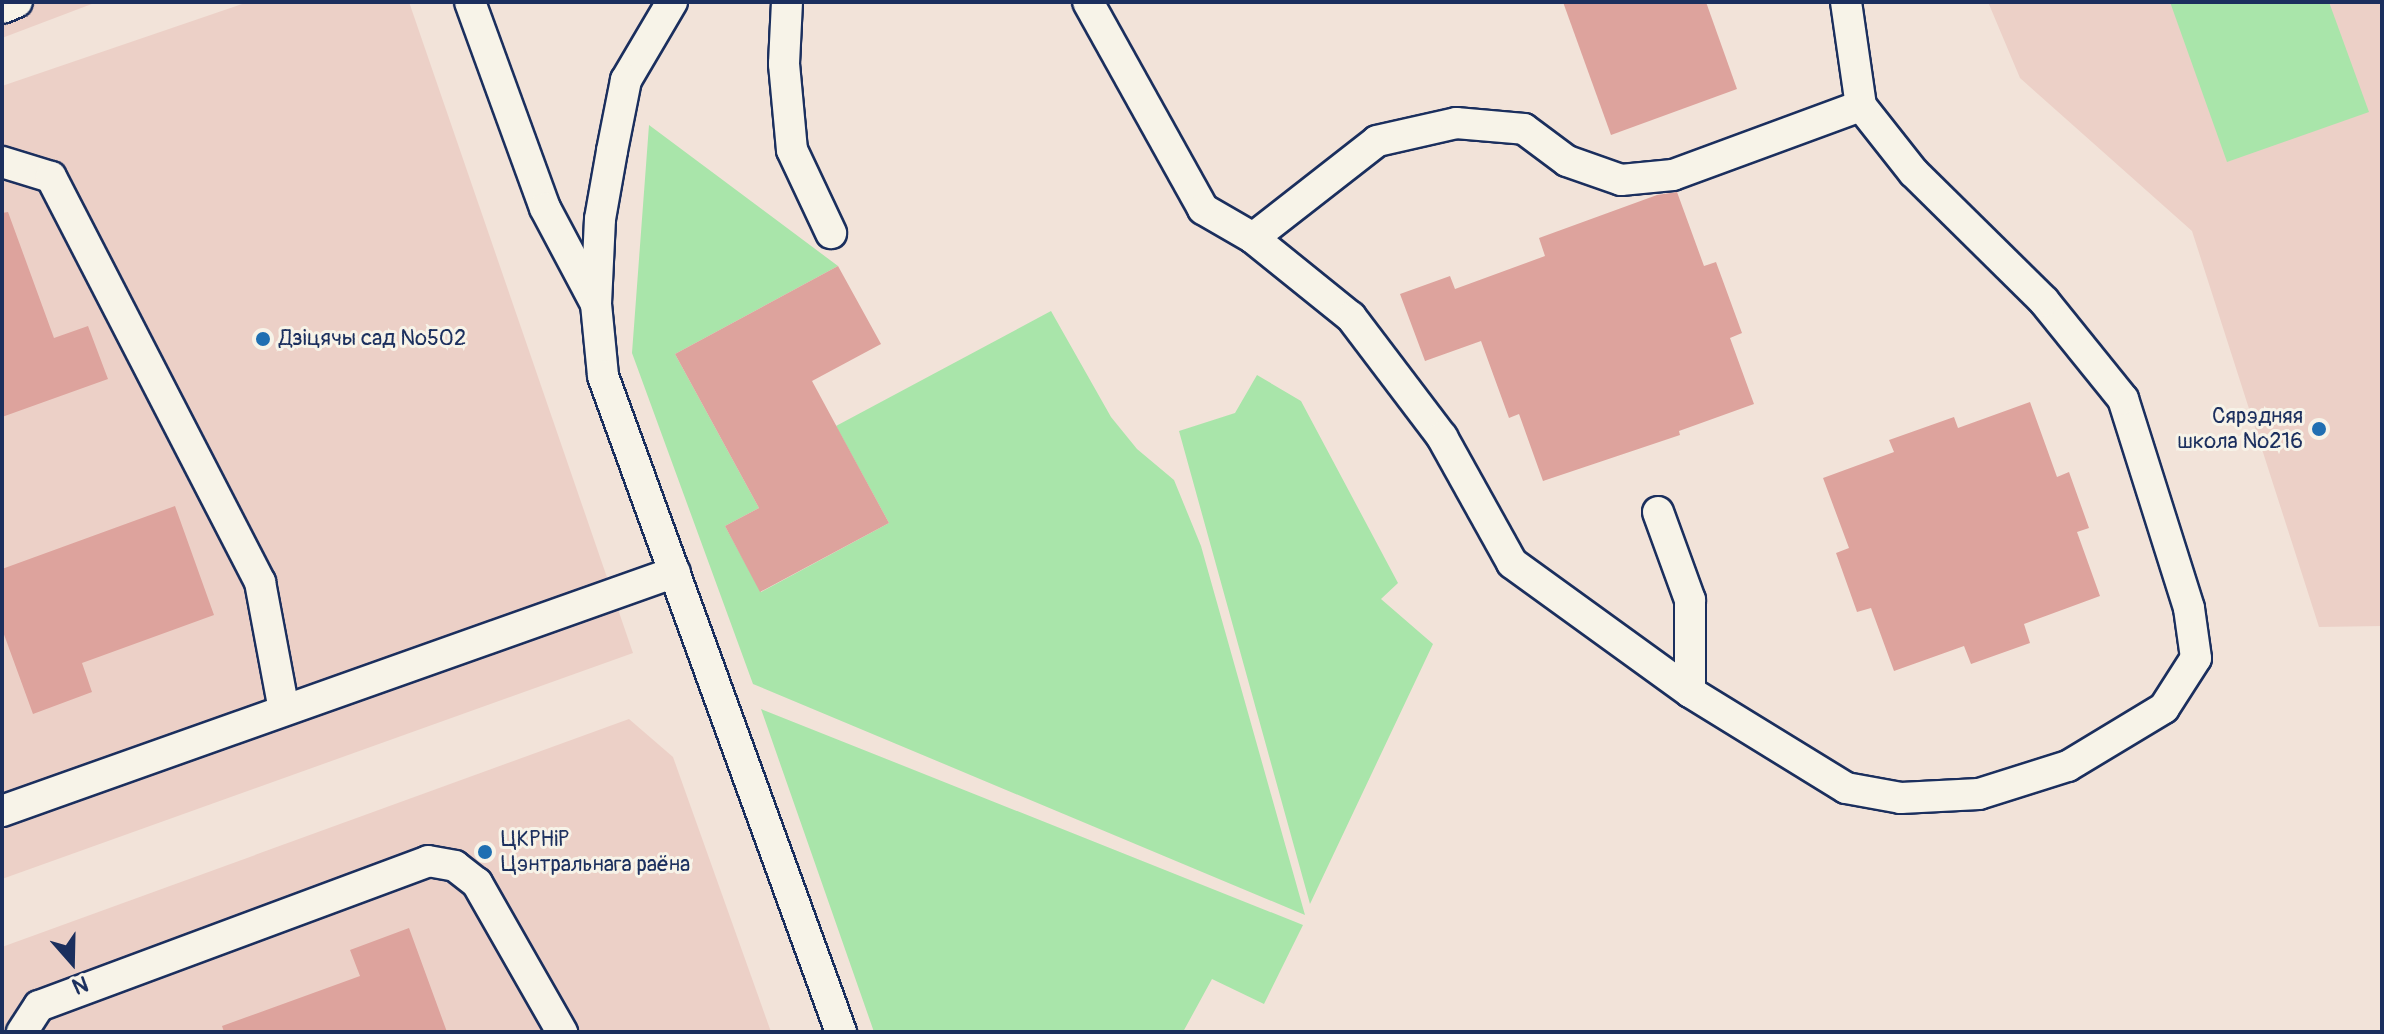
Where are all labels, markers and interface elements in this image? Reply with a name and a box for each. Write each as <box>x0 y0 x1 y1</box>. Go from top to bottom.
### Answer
place label: Дзіцячы сад №502 <box>279 326 466 352</box>
marker: Дзіцячы сад №502 <box>254 330 272 348</box>
place label: Сярэдняя школа №216 <box>2177 403 2303 454</box>
marker: Сярэдняя школа №216 <box>2310 420 2328 438</box>
place label: ЦКРНіР Цэнтральнага раёна <box>501 826 690 878</box>
marker: ЦКРНіР Цэнтральнага раёна <box>476 843 494 861</box>
north arrow <box>32 922 112 1002</box>
text: N <box>68 969 92 1000</box>

